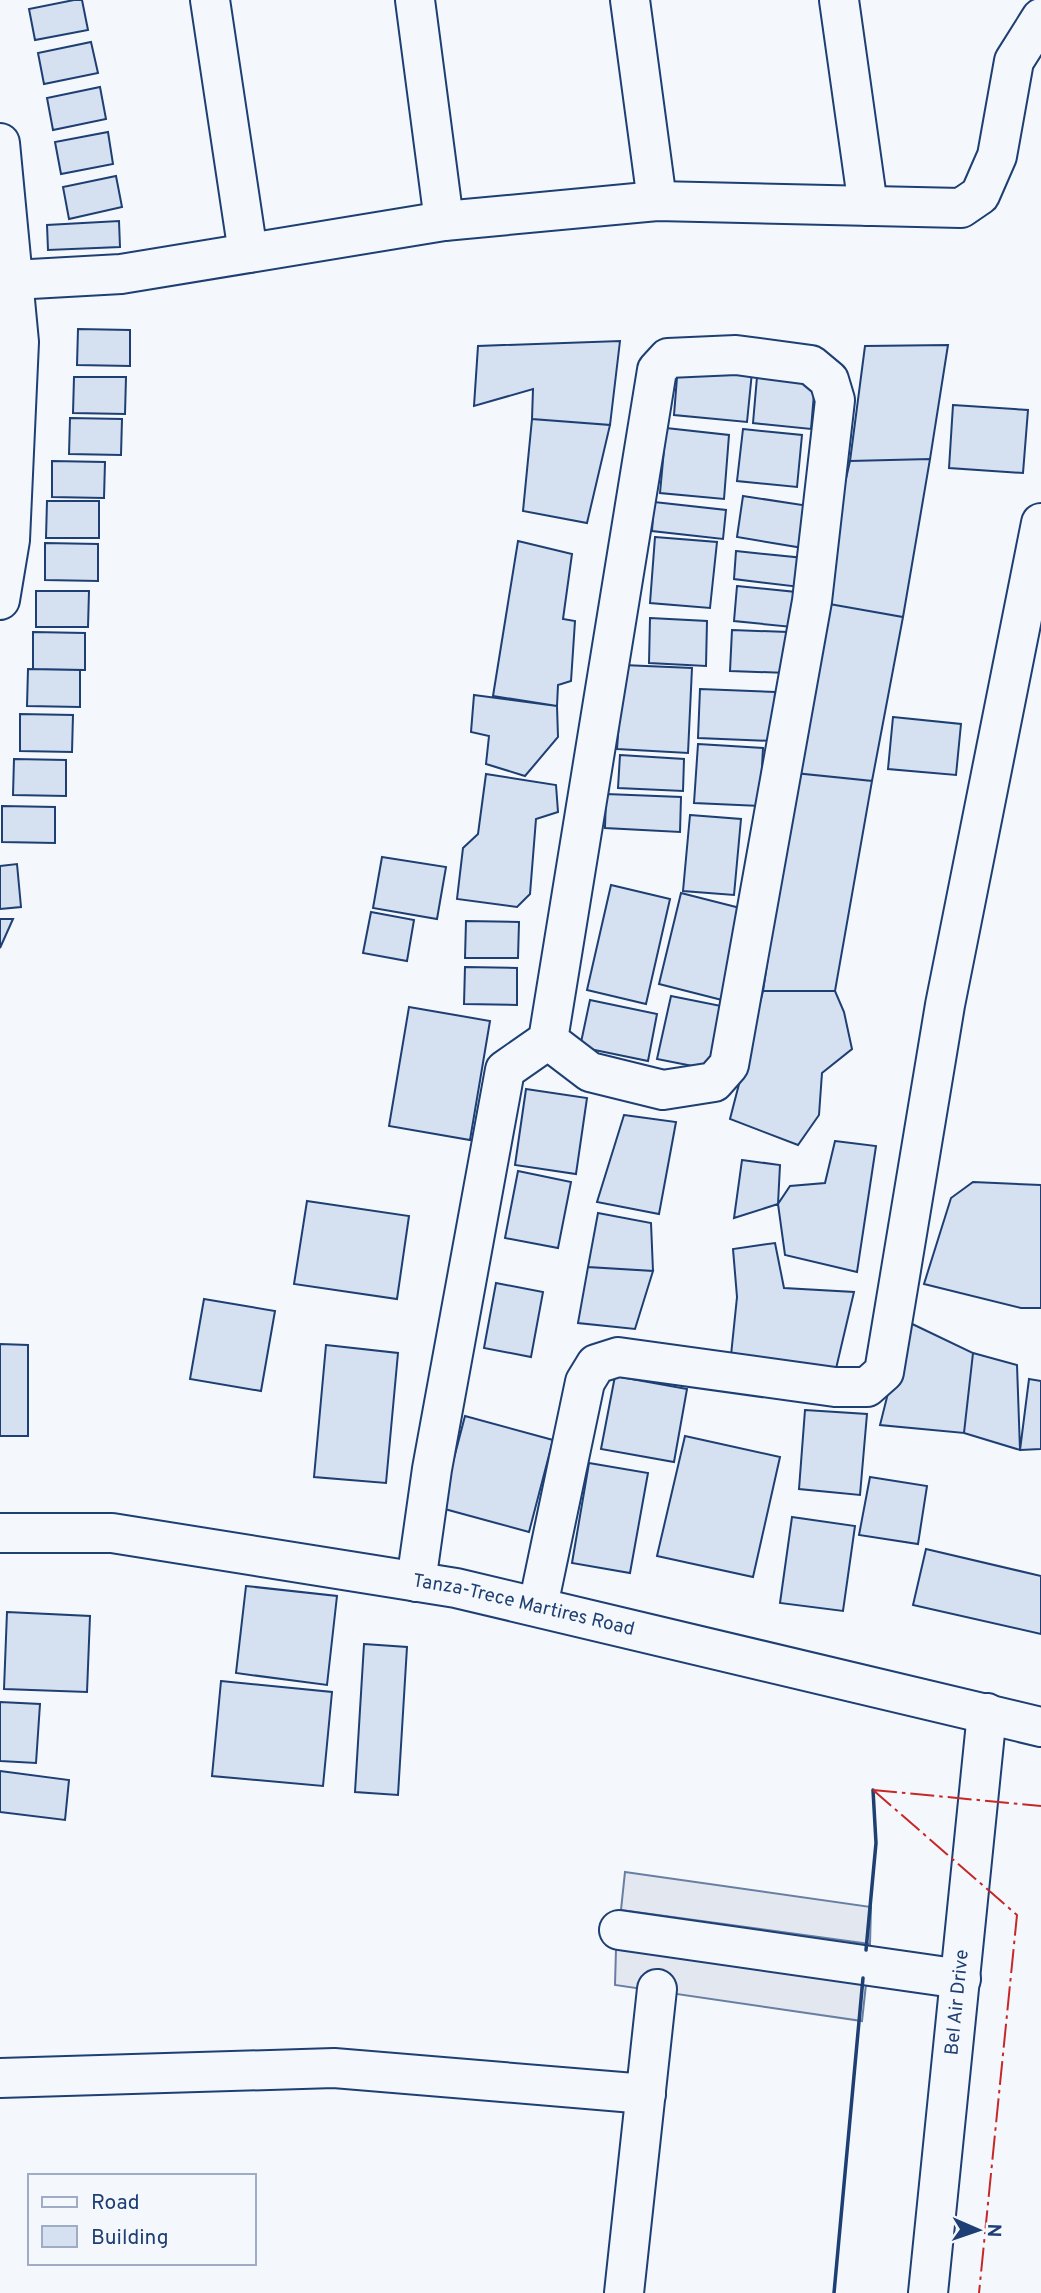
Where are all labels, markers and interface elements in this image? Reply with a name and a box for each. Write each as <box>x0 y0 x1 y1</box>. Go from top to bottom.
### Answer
street label: Tanza-Trece Martires Road <box>411 1569 637 1642</box>
street label: Bel Air Drive <box>940 1948 975 2057</box>
legend <box>28 2174 256 2265</box>
text: Road <box>91 2190 140 2217</box>
north arrow <box>943 2195 1013 2265</box>
text: N <box>981 2223 1005 2238</box>
text: Building <box>91 2225 169 2252</box>

